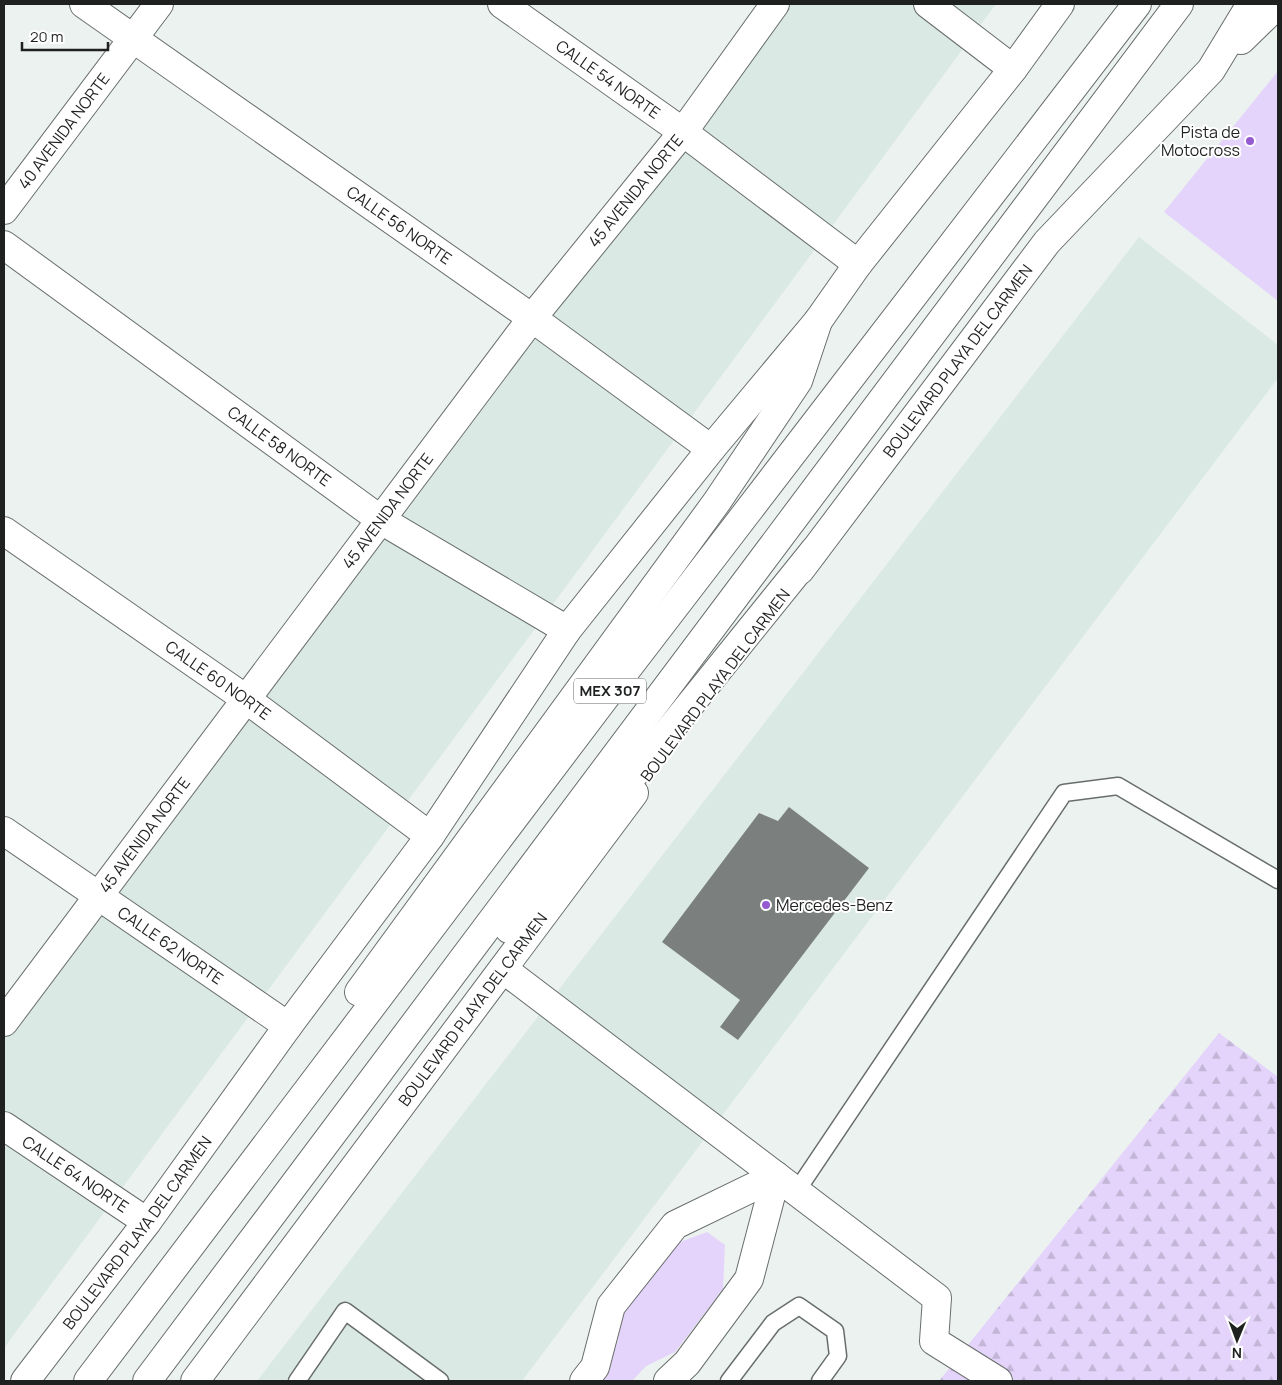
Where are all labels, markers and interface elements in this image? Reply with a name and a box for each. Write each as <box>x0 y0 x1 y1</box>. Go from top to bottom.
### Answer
scale bar <box>22 20 109 52</box>
text: 20 m <box>30 26 63 47</box>
street label: CALLE 54 NORTE <box>552 35 665 124</box>
street label: 40 AVENIDA NORTE <box>13 68 114 193</box>
place label: Pista de Motocross <box>1161 121 1240 161</box>
street label: 45 AVENIDA NORTE <box>583 130 688 252</box>
marker: Pista de Motocross <box>1244 135 1256 147</box>
street label: CALLE 56 NORTE <box>342 180 456 269</box>
street label: BOULEVARD PLAYA DEL CARMEN <box>878 260 1037 462</box>
street label: CALLE 58 NORTE <box>223 401 336 491</box>
street label: 45 AVENIDA NORTE <box>337 448 438 573</box>
street label: BOULEVARD PLAYA DEL CARMEN <box>635 584 795 786</box>
street label: CALLE 60 NORTE <box>161 635 275 725</box>
road number: MEX 307 <box>574 678 646 704</box>
street label: 45 AVENIDA NORTE <box>94 772 195 897</box>
place label: Mercedes-Benz <box>776 894 893 916</box>
marker: Mercedes-Benz <box>760 899 772 911</box>
street label: CALLE 62 NORTE <box>113 901 228 989</box>
street label: BOULEVARD PLAYA DEL CARMEN <box>393 908 552 1110</box>
street label: CALLE 64 NORTE <box>18 1130 133 1218</box>
street label: BOULEVARD PLAYA DEL CARMEN <box>58 1131 216 1334</box>
north arrow <box>1212 1315 1262 1365</box>
text: N <box>1232 1344 1242 1363</box>

